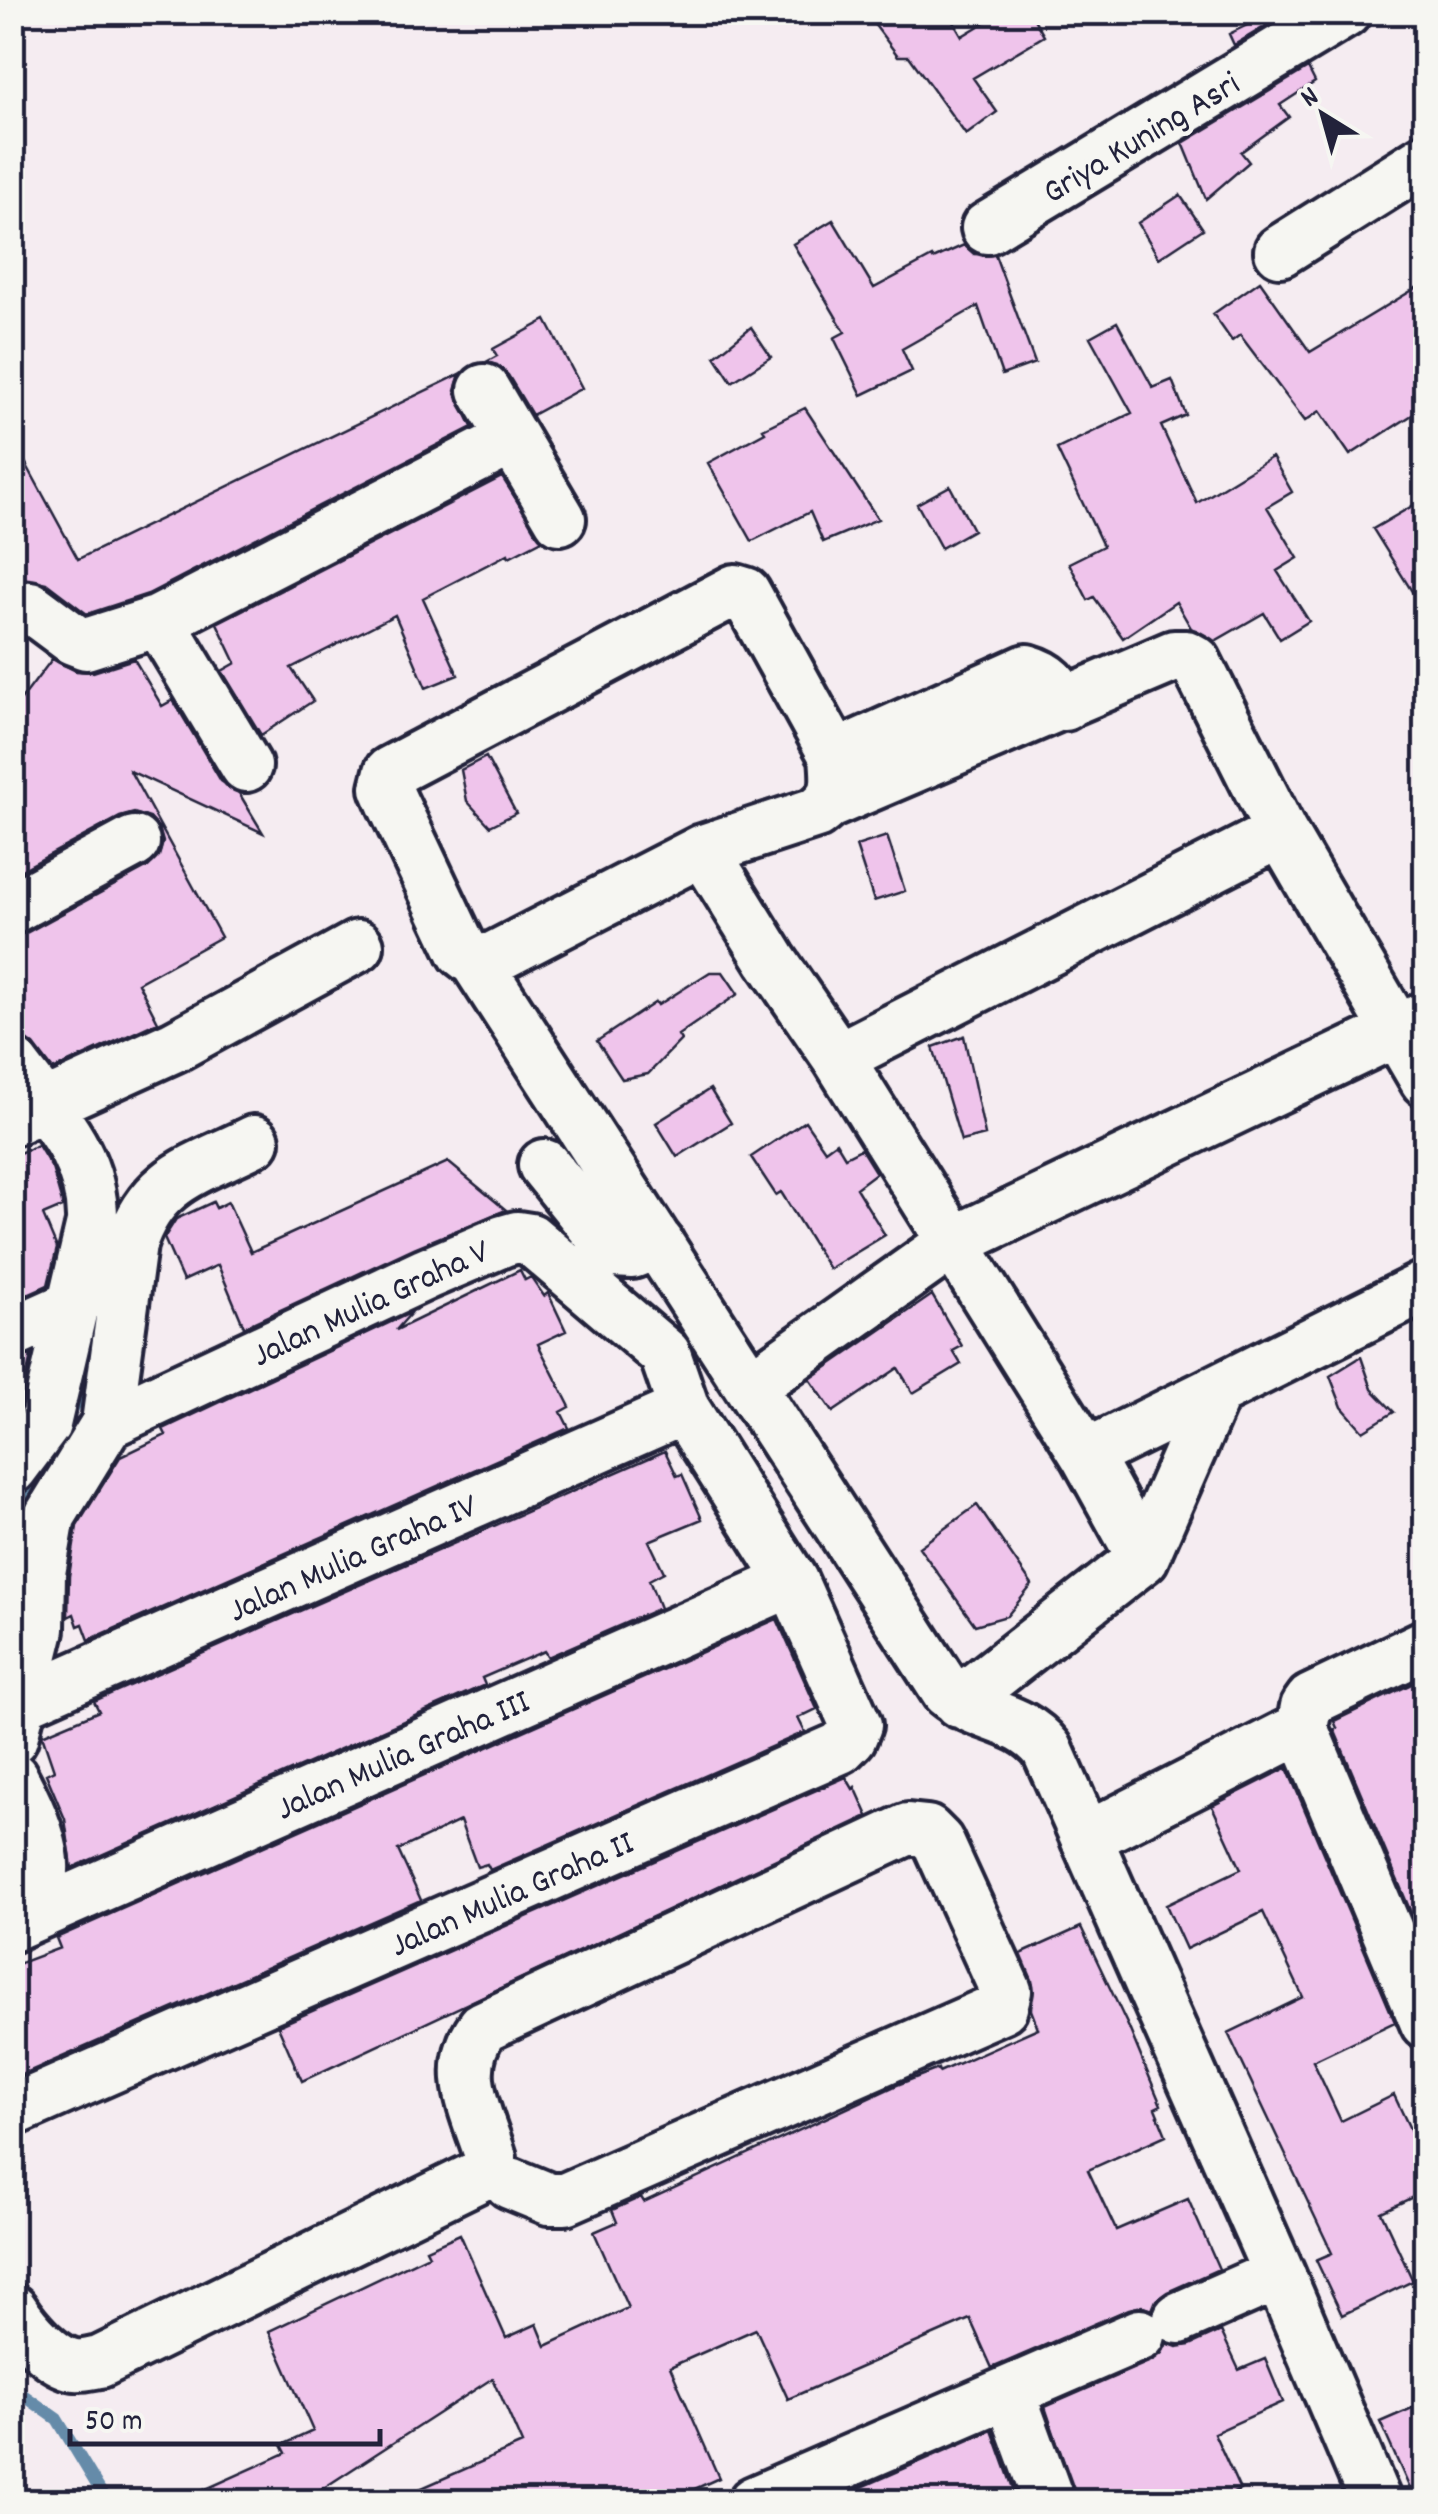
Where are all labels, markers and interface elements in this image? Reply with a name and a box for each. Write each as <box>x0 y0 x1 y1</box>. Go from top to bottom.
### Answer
street label: Griya Kuning Asri <box>1034 62 1251 219</box>
north arrow <box>1273 65 1373 165</box>
text: N <box>1293 79 1329 119</box>
street label: Jalan Mulia Graha V <box>245 1228 499 1383</box>
street label: Jalan Mulia Graha IV <box>221 1483 487 1638</box>
street label: Jalan Mulia Graha III <box>269 1679 539 1836</box>
street label: Jalan Mulia Graha II <box>383 1820 643 1973</box>
scale bar <box>70 2384 380 2446</box>
text: 50 m <box>85 2402 143 2445</box>

